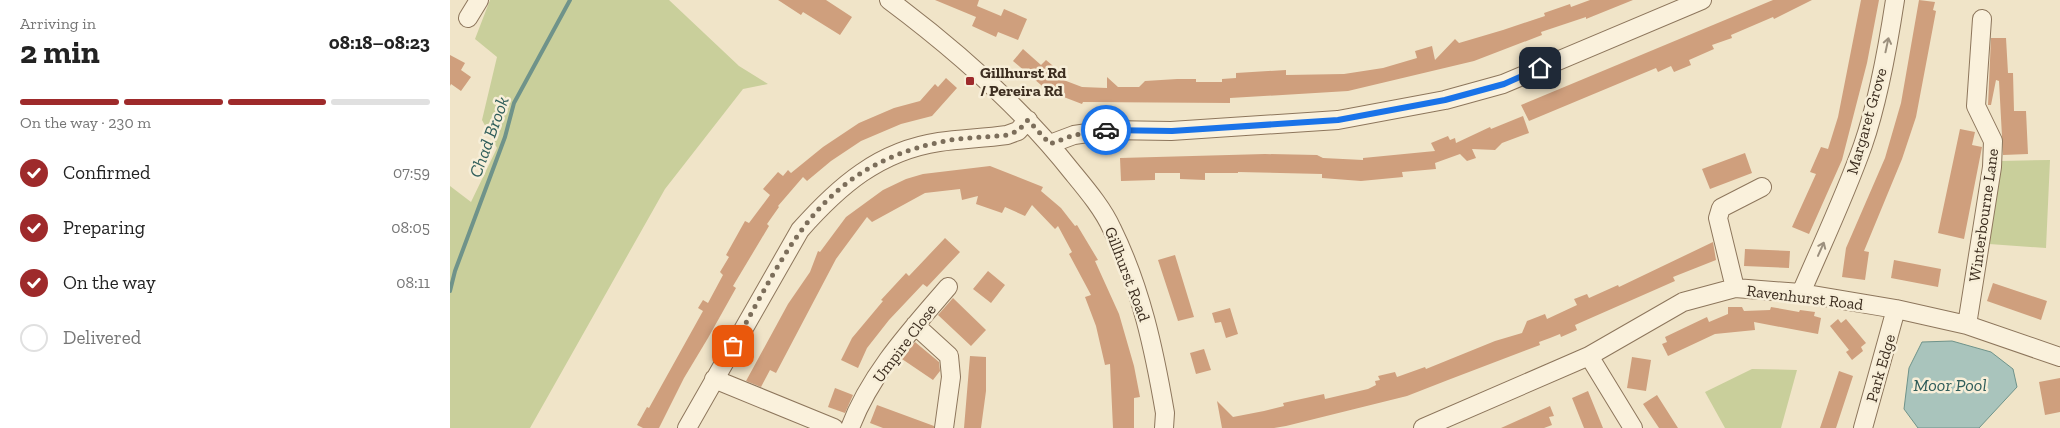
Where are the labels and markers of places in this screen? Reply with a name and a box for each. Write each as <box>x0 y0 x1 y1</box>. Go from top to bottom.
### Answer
pin <box>1519 47 1561 89</box>
place label: Gillhurst Rd / Pereira Rd <box>980 63 1066 100</box>
marker: Gillhurst Rd / Pereira Rd <box>964 75 976 87</box>
pin <box>712 325 754 367</box>

